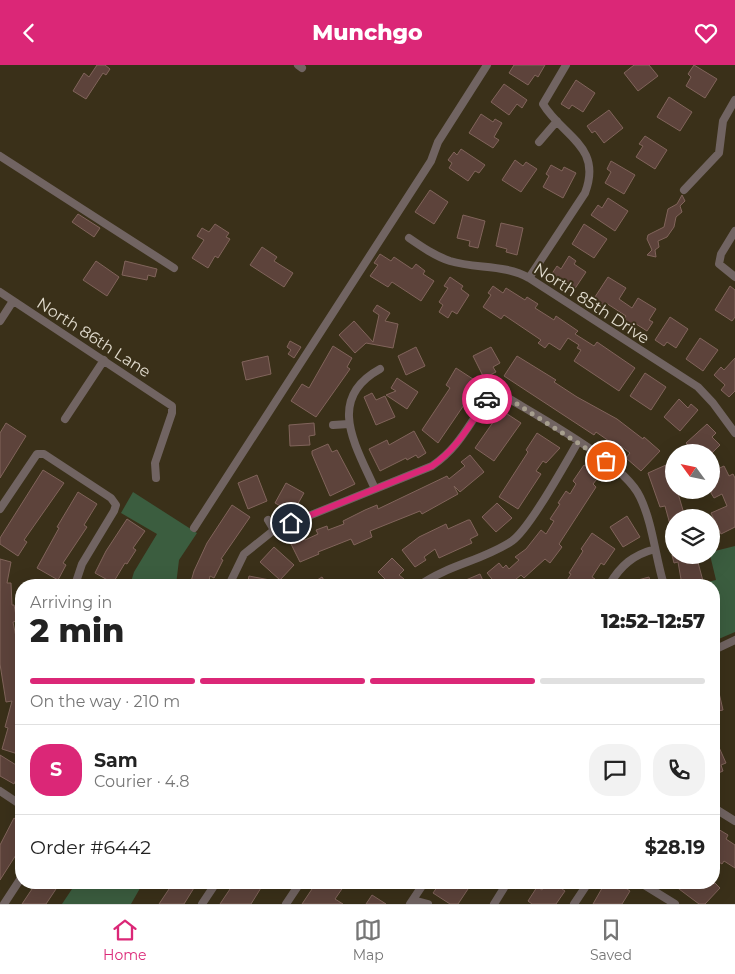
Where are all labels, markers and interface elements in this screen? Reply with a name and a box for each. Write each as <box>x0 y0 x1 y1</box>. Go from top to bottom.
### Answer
icon: back <box>15 19 43 47</box>
text: Munchgo <box>312 19 423 46</box>
icon: heart <box>692 19 720 47</box>
street label: North 85th Drive <box>530 259 653 348</box>
street label: North 86th Lane <box>33 294 154 381</box>
courier <box>462 374 512 424</box>
icon: car <box>473 385 501 413</box>
pin <box>585 440 627 482</box>
north arrow <box>665 444 720 499</box>
map controls <box>665 444 720 564</box>
icon: bag <box>592 447 620 475</box>
pin <box>270 502 312 544</box>
icon: home <box>277 509 305 537</box>
button: layers <box>665 509 720 564</box>
text: Arriving in <box>30 593 112 612</box>
text: 12:52–12:57 <box>601 610 705 633</box>
text: 2 min <box>30 611 124 650</box>
text: On the way · 210 m <box>30 692 180 711</box>
button: chat <box>589 744 641 796</box>
button: phone <box>653 744 705 796</box>
text: Sam <box>94 749 138 772</box>
text: S <box>50 758 62 781</box>
text: Courier · 4.8 <box>94 772 190 791</box>
text: Order #6442 <box>30 836 151 859</box>
text: $28.19 <box>645 836 705 859</box>
tab: Home <box>103 916 147 964</box>
tab: Map <box>353 916 384 964</box>
tab: Saved <box>590 916 632 964</box>

